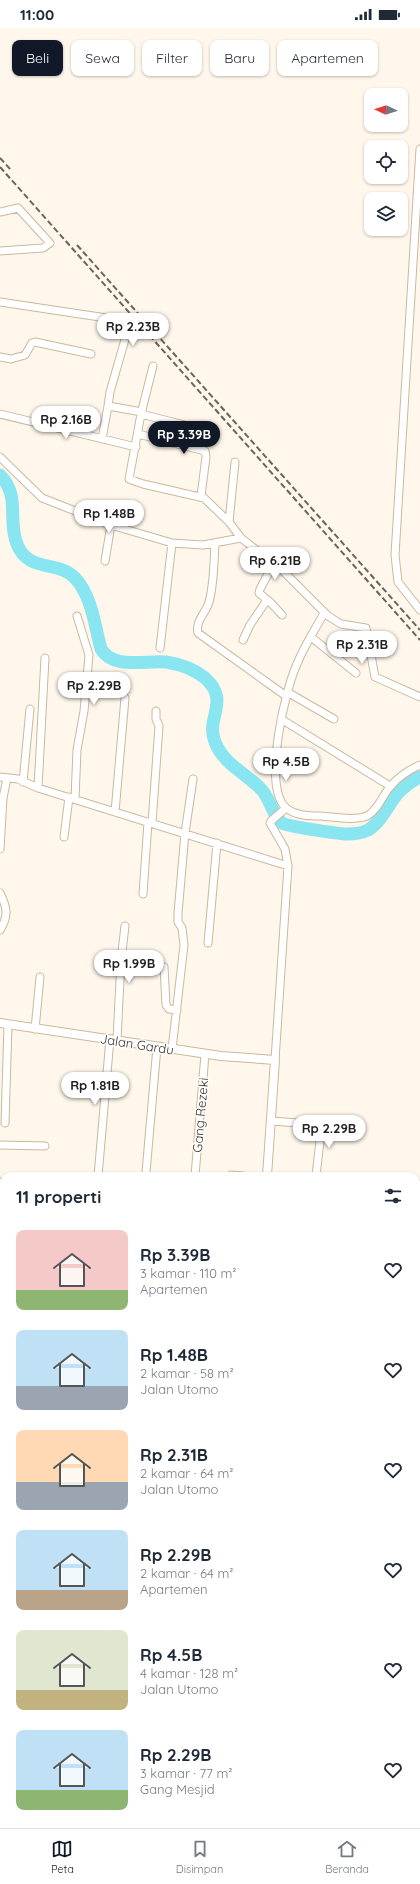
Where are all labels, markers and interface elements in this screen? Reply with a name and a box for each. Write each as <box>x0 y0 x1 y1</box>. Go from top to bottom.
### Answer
text: 11:00 <box>20 5 54 24</box>
chip: Beli <box>12 40 63 76</box>
chip: Sewa <box>71 40 134 76</box>
chip: Filter <box>142 40 202 76</box>
chip: Baru <box>210 40 269 76</box>
chip: Apartemen <box>277 40 378 76</box>
north arrow <box>364 88 408 132</box>
map controls <box>364 88 408 236</box>
button: locate <box>364 140 408 184</box>
button: layers <box>364 192 408 236</box>
pin: Rp 2.23B <box>92 313 174 347</box>
text: Rp 2.23B <box>106 318 160 334</box>
pin: Rp 2.16B <box>25 406 107 440</box>
text: Rp 2.16B <box>40 411 92 427</box>
pin: Rp 3.39B <box>143 421 225 455</box>
text: Rp 3.39B <box>157 426 211 442</box>
pin: Rp 1.48B <box>68 500 150 534</box>
text: Rp 1.48B <box>83 505 135 521</box>
pin: Rp 6.21B <box>234 547 316 581</box>
text: Rp 6.21B <box>249 552 301 568</box>
pin: Rp 2.31B <box>321 631 403 665</box>
text: Rp 2.31B <box>336 636 388 652</box>
pin: Rp 2.29B <box>53 672 135 706</box>
text: Rp 2.29B <box>67 677 121 693</box>
pin: Rp 4.5B <box>249 748 323 782</box>
text: Rp 4.5B <box>262 753 310 769</box>
pin: Rp 1.99B <box>88 950 170 984</box>
text: Rp 1.99B <box>103 955 155 971</box>
street label: Jalan Gardu <box>99 1030 175 1058</box>
pin: Rp 1.81B <box>54 1072 136 1106</box>
text: Rp 1.81B <box>70 1077 120 1093</box>
street label: Gang Rezeki <box>189 1077 211 1153</box>
pin: Rp 2.29B <box>288 1115 370 1149</box>
text: Rp 2.29B <box>302 1120 356 1136</box>
icon: filters <box>382 1185 404 1207</box>
text: 11 properti <box>16 1186 101 1207</box>
text: Rp 3.39B <box>140 1244 210 1265</box>
icon: home <box>48 1246 96 1294</box>
icon: heart <box>382 1259 404 1281</box>
text: 3 kamar · 110 m² <box>140 1265 236 1281</box>
text: Apartemen <box>140 1281 208 1297</box>
text: Rp 1.48B <box>140 1344 208 1365</box>
icon: home <box>48 1346 96 1394</box>
icon: heart <box>382 1359 404 1381</box>
text: 2 kamar · 58 m² <box>140 1365 234 1381</box>
text: Jalan Utomo <box>140 1381 218 1397</box>
text: Rp 2.31B <box>140 1444 208 1465</box>
icon: home <box>48 1446 96 1494</box>
icon: heart <box>382 1459 404 1481</box>
text: 2 kamar · 64 m² <box>140 1465 233 1481</box>
text: Jalan Utomo <box>140 1481 218 1497</box>
text: Rp 2.29B <box>140 1544 212 1565</box>
icon: home <box>48 1546 96 1594</box>
icon: heart <box>382 1559 404 1581</box>
text: 2 kamar · 64 m² <box>140 1565 233 1581</box>
text: Apartemen <box>140 1581 208 1597</box>
text: Rp 4.5B <box>140 1644 202 1665</box>
icon: home <box>48 1646 96 1694</box>
icon: heart <box>382 1659 404 1681</box>
text: 4 kamar · 128 m² <box>140 1665 238 1681</box>
text: Jalan Utomo <box>140 1681 218 1697</box>
text: Rp 2.29B <box>140 1744 212 1765</box>
icon: home <box>48 1746 96 1794</box>
icon: heart <box>382 1759 404 1781</box>
text: 3 kamar · 77 m² <box>140 1765 232 1781</box>
text: Gang Mesjid <box>140 1781 215 1797</box>
tab: Peta <box>51 1838 74 1876</box>
tab: Disimpan <box>176 1838 223 1876</box>
tab: Beranda <box>325 1838 369 1876</box>

